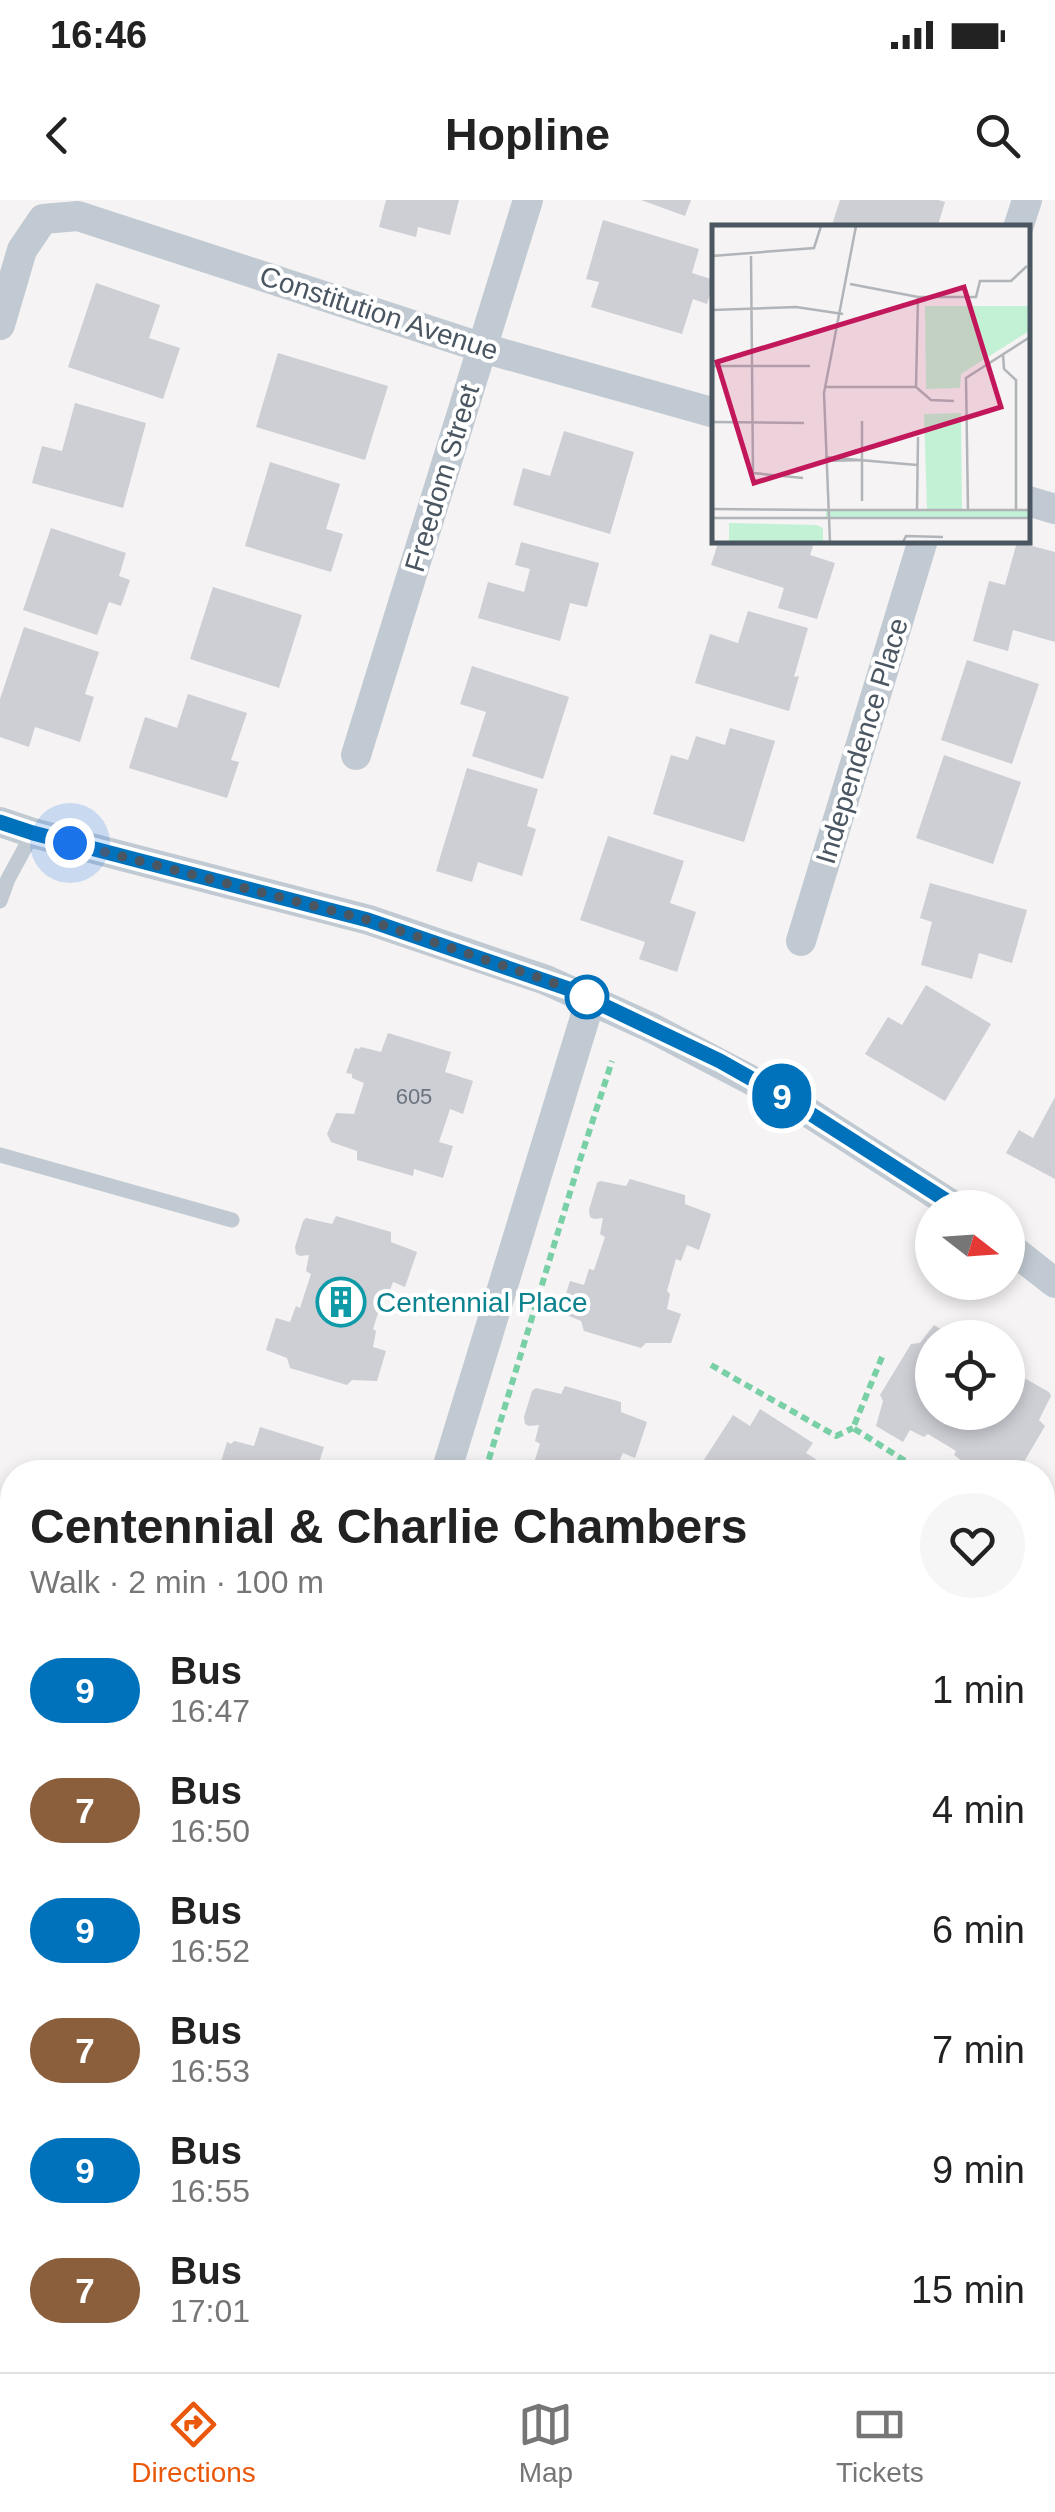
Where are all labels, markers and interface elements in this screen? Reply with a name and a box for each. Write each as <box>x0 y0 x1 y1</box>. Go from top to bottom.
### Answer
text: 16:46 <box>50 14 147 56</box>
icon: back <box>30 108 85 163</box>
icon: search <box>970 108 1025 163</box>
text: Hopline <box>445 109 610 160</box>
inset map <box>712 225 1030 542</box>
street label: Constitution Avenue <box>256 260 502 366</box>
street label: Freedom Street <box>399 380 485 576</box>
street label: Independence Place <box>810 614 914 868</box>
your location <box>45 818 95 868</box>
unlabelled marker <box>566 976 608 1018</box>
line badge: 9 <box>750 1064 814 1128</box>
text: 9 <box>772 1077 792 1116</box>
house number: 605 <box>396 1084 432 1109</box>
north arrow <box>915 1190 1025 1300</box>
map controls <box>915 1190 1025 1430</box>
building icon: Centennial Place <box>315 1276 367 1328</box>
place label: Centennial Place <box>376 1287 588 1318</box>
button: locate <box>915 1320 1025 1430</box>
button: heart <box>920 1493 1025 1598</box>
text: Centennial & Charlie Chambers <box>30 1500 748 1553</box>
text: Walk · 2 min · 100 m <box>30 1564 324 1600</box>
text: Bus <box>170 1650 242 1692</box>
text: 1 min <box>932 1669 1025 1711</box>
text: 9 <box>75 1671 95 1710</box>
text: 16:47 <box>170 1693 250 1729</box>
text: Bus <box>170 1770 242 1812</box>
text: 4 min <box>932 1789 1025 1831</box>
text: 7 <box>75 1791 95 1830</box>
text: 16:50 <box>170 1813 250 1849</box>
text: Bus <box>170 1890 242 1932</box>
text: 6 min <box>932 1909 1025 1951</box>
text: 9 <box>75 1911 95 1950</box>
text: 16:52 <box>170 1933 250 1969</box>
text: Bus <box>170 2010 242 2052</box>
text: 7 min <box>932 2029 1025 2071</box>
text: 7 <box>75 2031 95 2070</box>
text: 16:53 <box>170 2053 250 2089</box>
text: Bus <box>170 2130 242 2172</box>
text: 9 min <box>932 2149 1025 2191</box>
text: 9 <box>75 2151 95 2190</box>
text: 16:55 <box>170 2173 250 2209</box>
text: Bus <box>170 2250 242 2292</box>
text: 15 min <box>911 2269 1025 2311</box>
text: 7 <box>75 2271 95 2310</box>
text: 17:01 <box>170 2293 250 2329</box>
tab: Directions <box>131 2397 256 2489</box>
tab: Map <box>518 2397 573 2489</box>
tab: Tickets <box>836 2397 924 2489</box>

